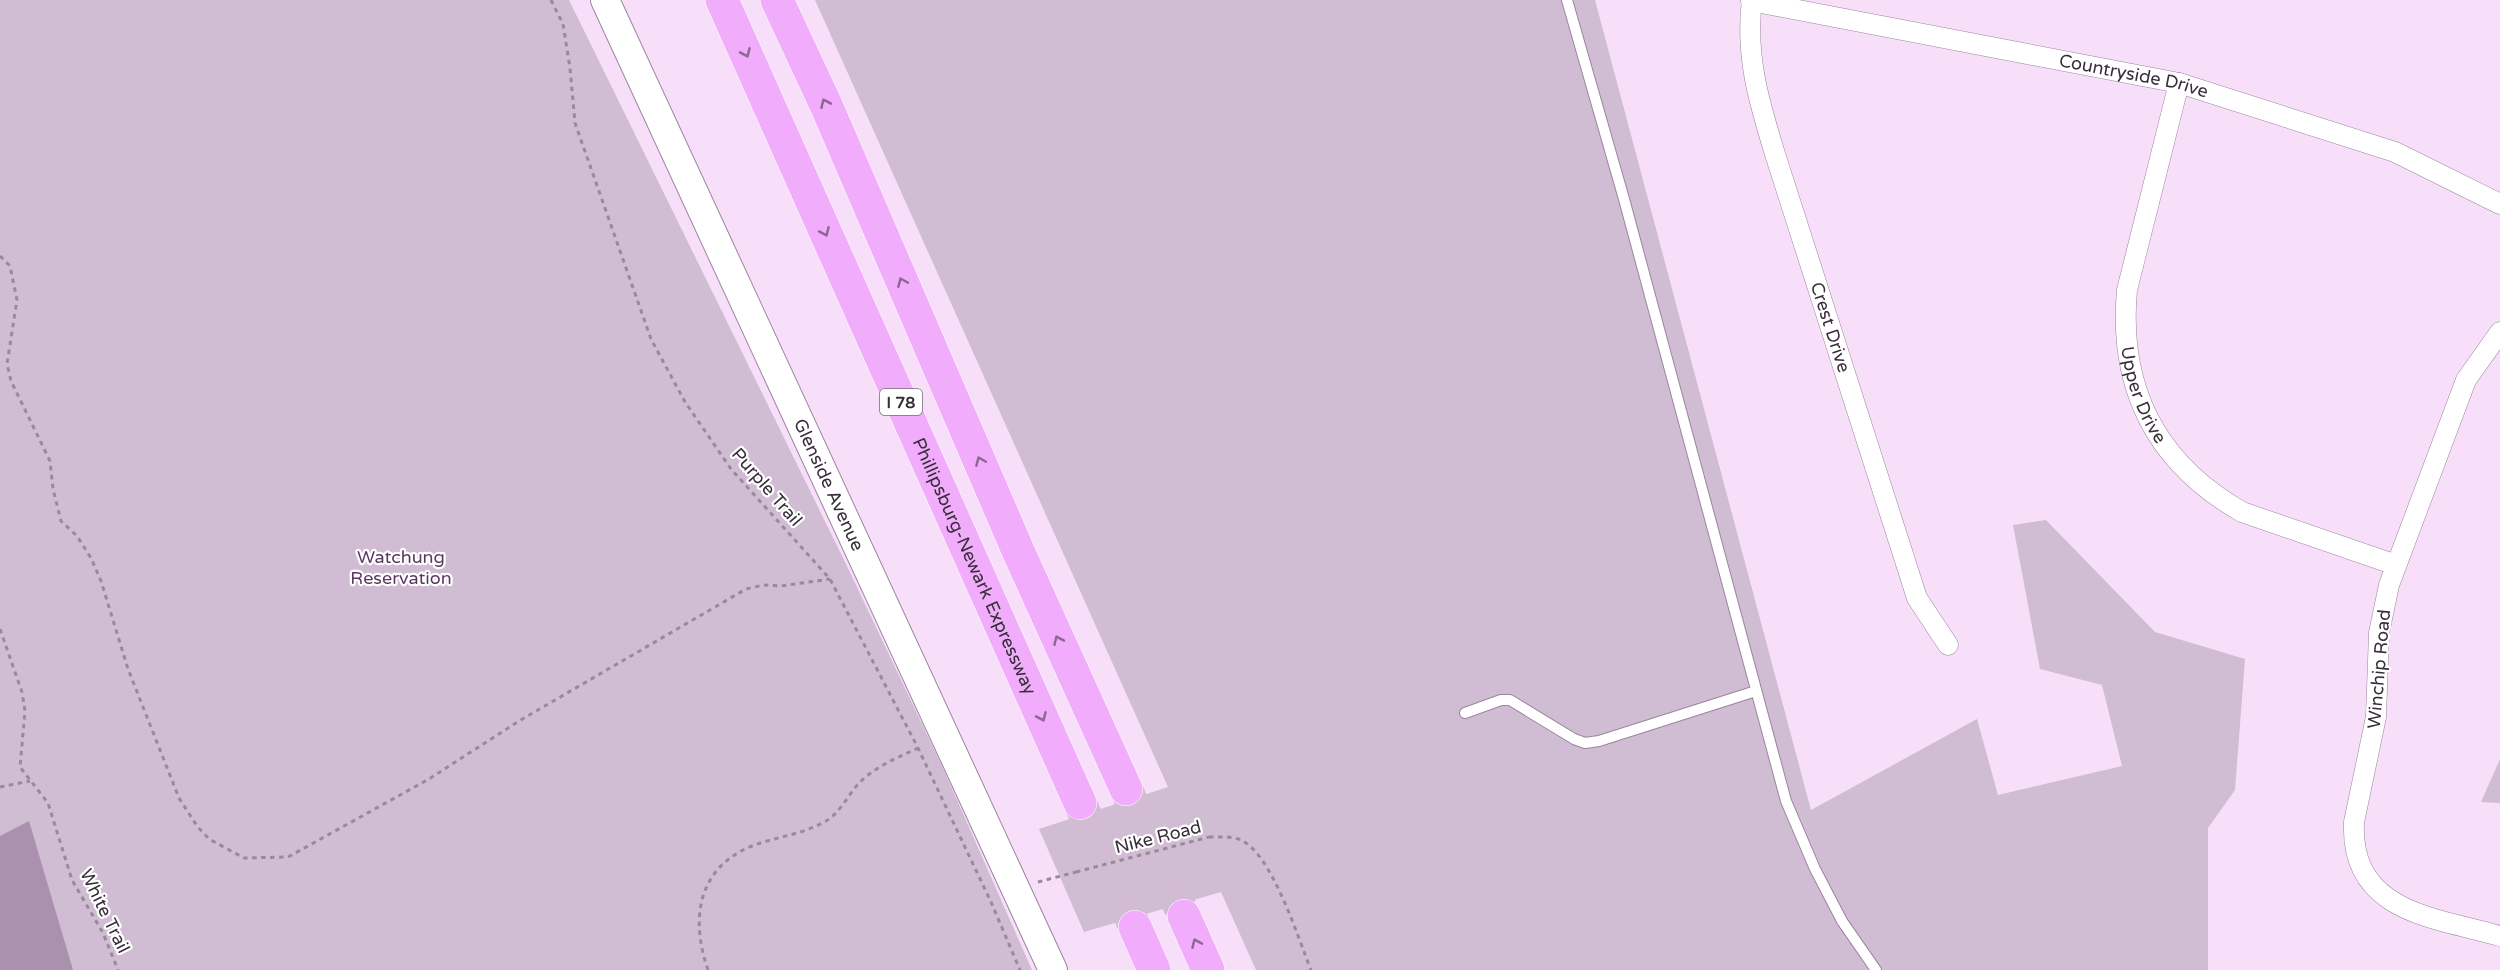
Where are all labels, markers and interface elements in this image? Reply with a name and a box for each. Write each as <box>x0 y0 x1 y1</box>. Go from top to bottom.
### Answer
one-way arrow <box>739 47 751 58</box>
street label: Countryside Drive <box>2057 49 2211 103</box>
one-way arrow <box>820 99 832 110</box>
one-way arrow <box>818 225 830 236</box>
one-way arrow <box>897 278 909 289</box>
street label: Crest Drive <box>1806 279 1855 375</box>
street label: Upper Drive <box>2116 345 2171 447</box>
road number: I 78 <box>880 389 922 415</box>
street label: Glenside Avenue <box>789 415 869 554</box>
street label: Phillipsburg-Newark Expressway <box>908 434 1041 698</box>
street label: Purple Trail <box>727 443 807 531</box>
one-way arrow <box>975 457 987 468</box>
park label: Watchung Reservation <box>350 546 452 589</box>
street label: Winchip Road <box>2363 608 2395 730</box>
one-way arrow <box>1054 635 1066 646</box>
one-way arrow <box>1034 710 1046 721</box>
street label: Nike Road <box>1112 816 1204 858</box>
street label: White Trail <box>75 865 135 957</box>
one-way arrow <box>1191 938 1203 949</box>

